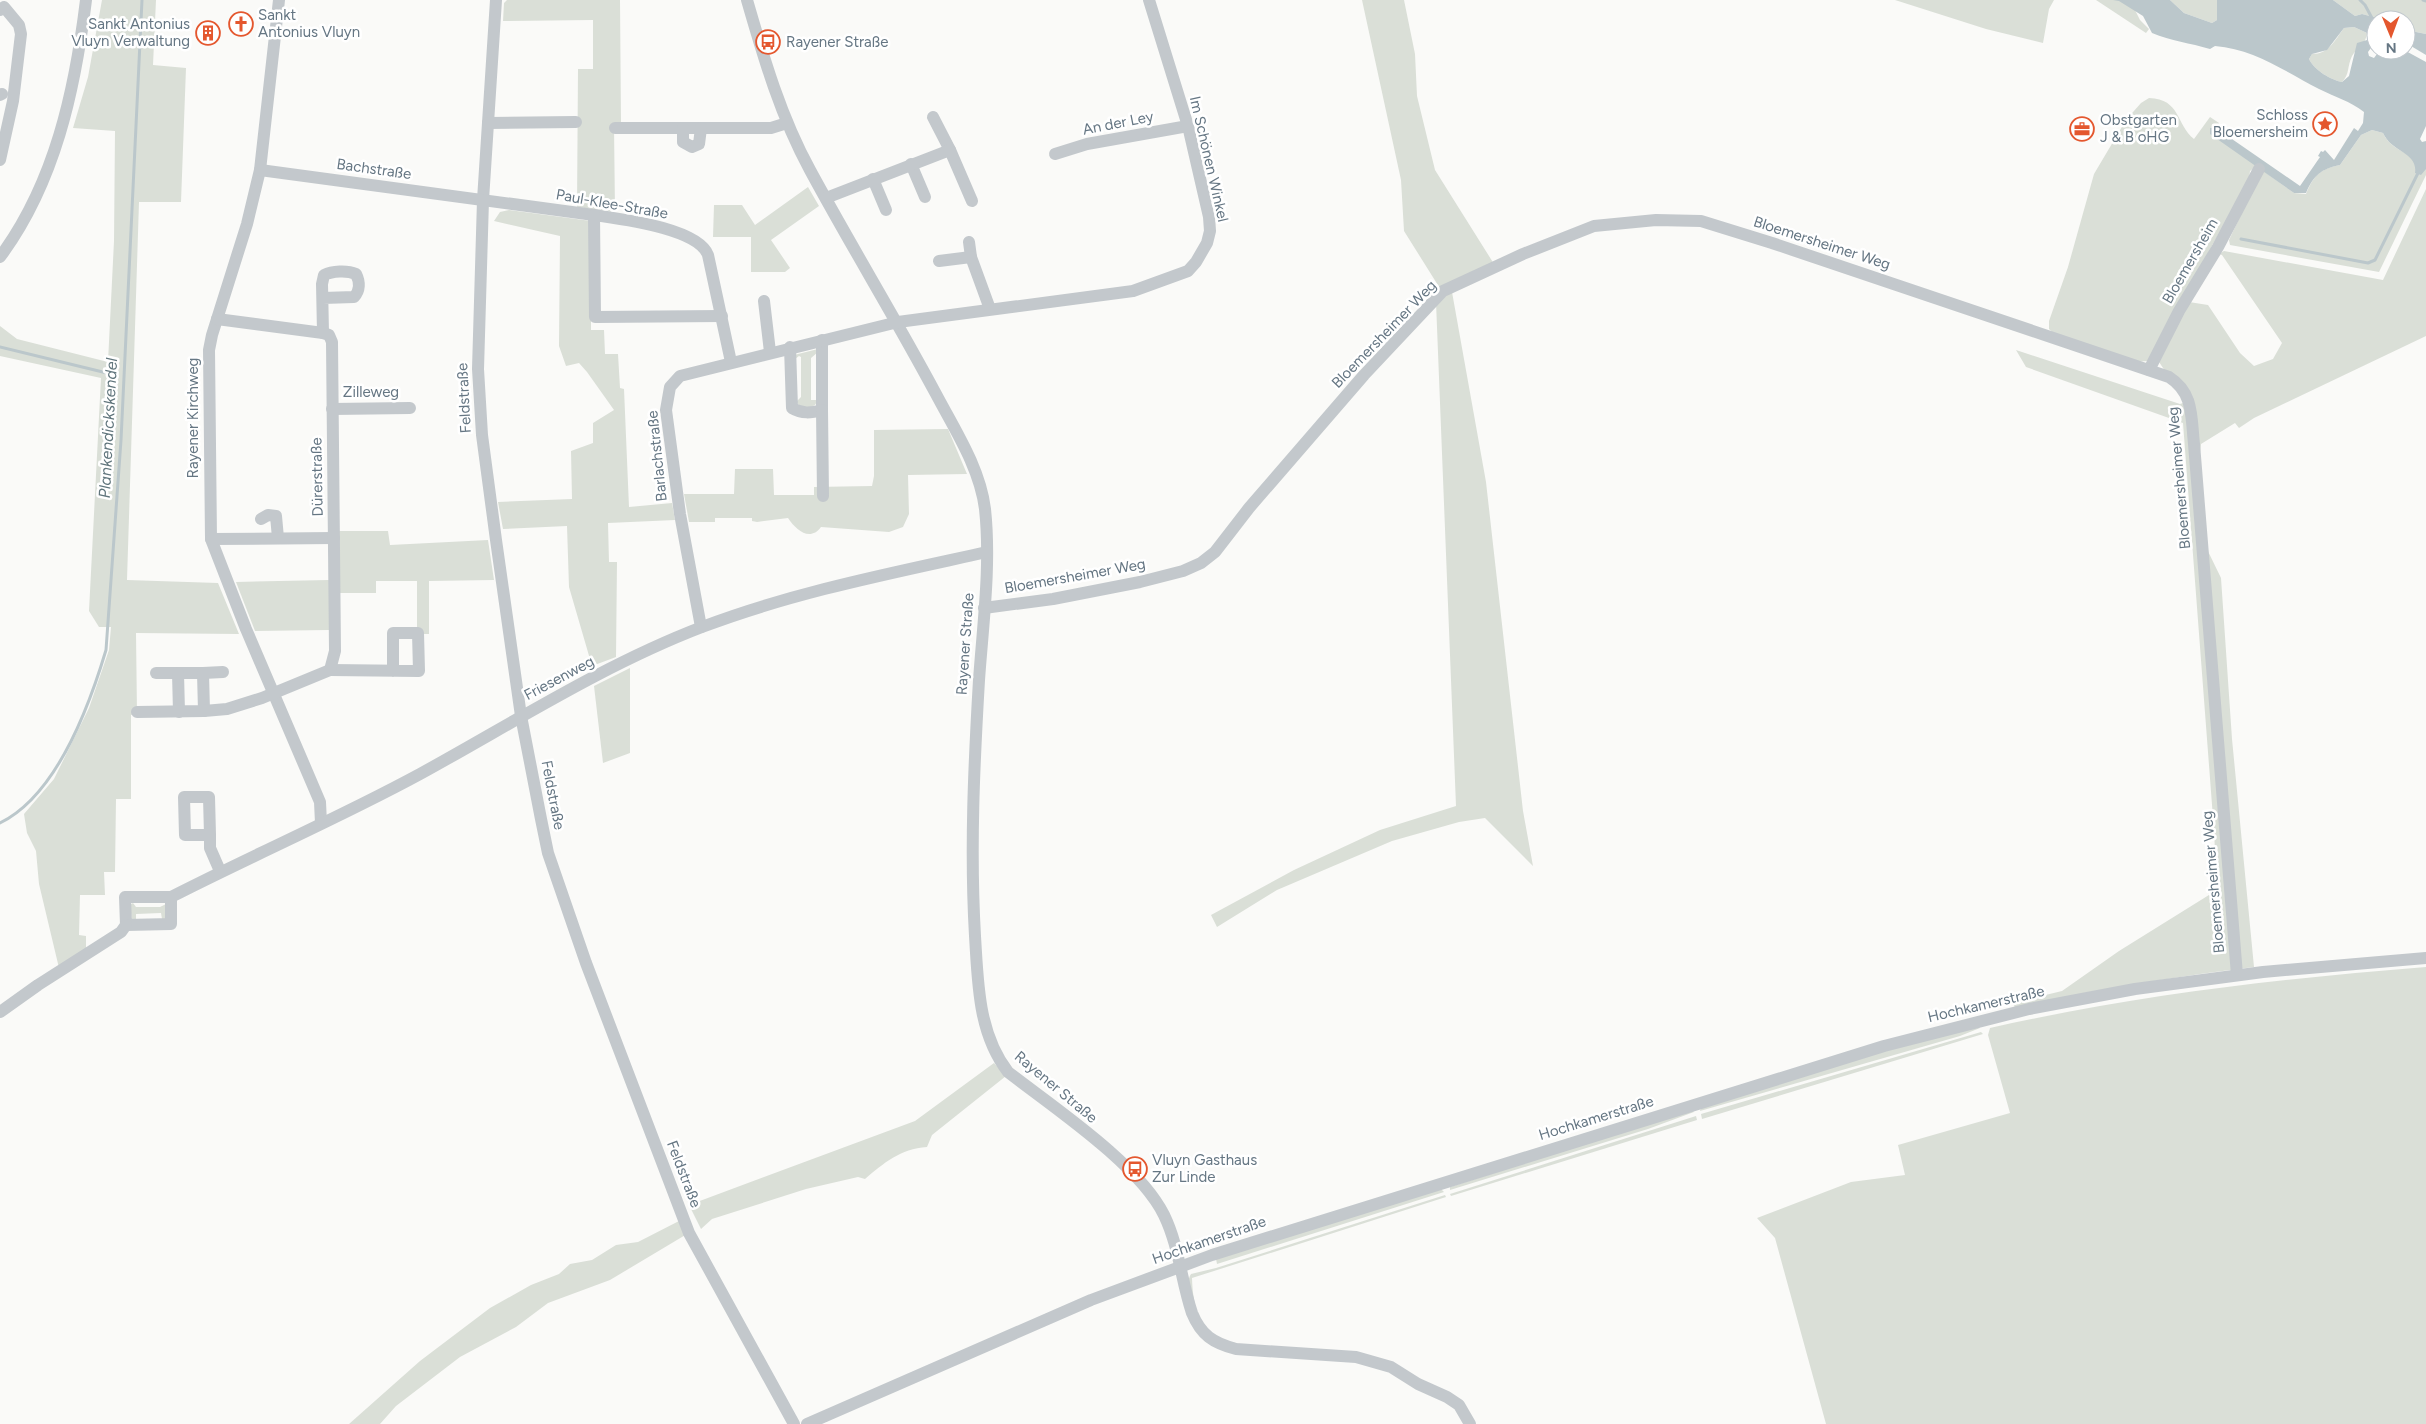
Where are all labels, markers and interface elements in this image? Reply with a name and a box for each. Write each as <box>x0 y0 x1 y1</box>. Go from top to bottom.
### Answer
place label: Sankt Antonius Vluyn <box>258 6 360 41</box>
north arrow <box>2366 10 2416 60</box>
church icon: Sankt Antonius Vluyn <box>228 11 254 37</box>
place label: Sankt Antonius Vluyn Verwaltung <box>71 15 190 50</box>
building icon: Sankt Antonius Vluyn Verwaltung <box>195 20 221 46</box>
bus stop icon: Rayener Straße <box>755 29 781 55</box>
place label: Rayener Straße <box>786 33 888 51</box>
text: N <box>2386 39 2397 56</box>
street label: Im Schönen Winkel <box>1186 94 1232 224</box>
place label: Schloss Bloemersheim <box>2213 106 2308 141</box>
street label: An der Ley <box>1081 107 1155 139</box>
place label: Obstgarten J & B oHG <box>2100 111 2177 146</box>
place icon: Schloss Bloemersheim <box>2312 111 2338 137</box>
office icon: Obstgarten J & B oHG <box>2069 116 2095 142</box>
street label: Bachstraße <box>335 155 413 183</box>
street label: Paul-Klee-Straße <box>555 185 669 223</box>
street label: Bloemersheimer Weg <box>1751 212 1893 274</box>
street label: Bloemersheim <box>2158 215 2222 307</box>
street label: Bloemersheimer Weg <box>1328 276 1440 392</box>
water label: Plankendickskendel <box>95 357 121 499</box>
street label: Rayener Kirchweg <box>184 358 202 478</box>
street label: Feldstraße <box>453 362 475 434</box>
street label: Zilleweg <box>343 383 399 401</box>
street label: Bloemersheimer Weg <box>2164 406 2194 550</box>
street label: Barlachstraße <box>643 410 671 502</box>
street label: Dürerstraße <box>307 437 327 517</box>
street label: Bloemersheimer Weg <box>1003 555 1147 597</box>
street label: Rayener Straße <box>952 592 978 696</box>
street label: Friesenweg <box>521 652 597 704</box>
street label: Feldstraße <box>537 759 569 831</box>
street label: Bloemersheimer Weg <box>2198 810 2228 954</box>
street label: Hochkamerstraße <box>1926 982 2046 1026</box>
street label: Rayener Straße <box>1011 1047 1101 1127</box>
street label: Hochkamerstraße <box>1536 1092 1656 1144</box>
street label: Feldstraße <box>663 1138 705 1210</box>
place label: Vluyn Gasthaus Zur Linde <box>1152 1151 1257 1186</box>
bus stop icon: Vluyn Gasthaus Zur Linde <box>1122 1156 1148 1182</box>
street label: Hochkamerstraße <box>1150 1212 1268 1268</box>

